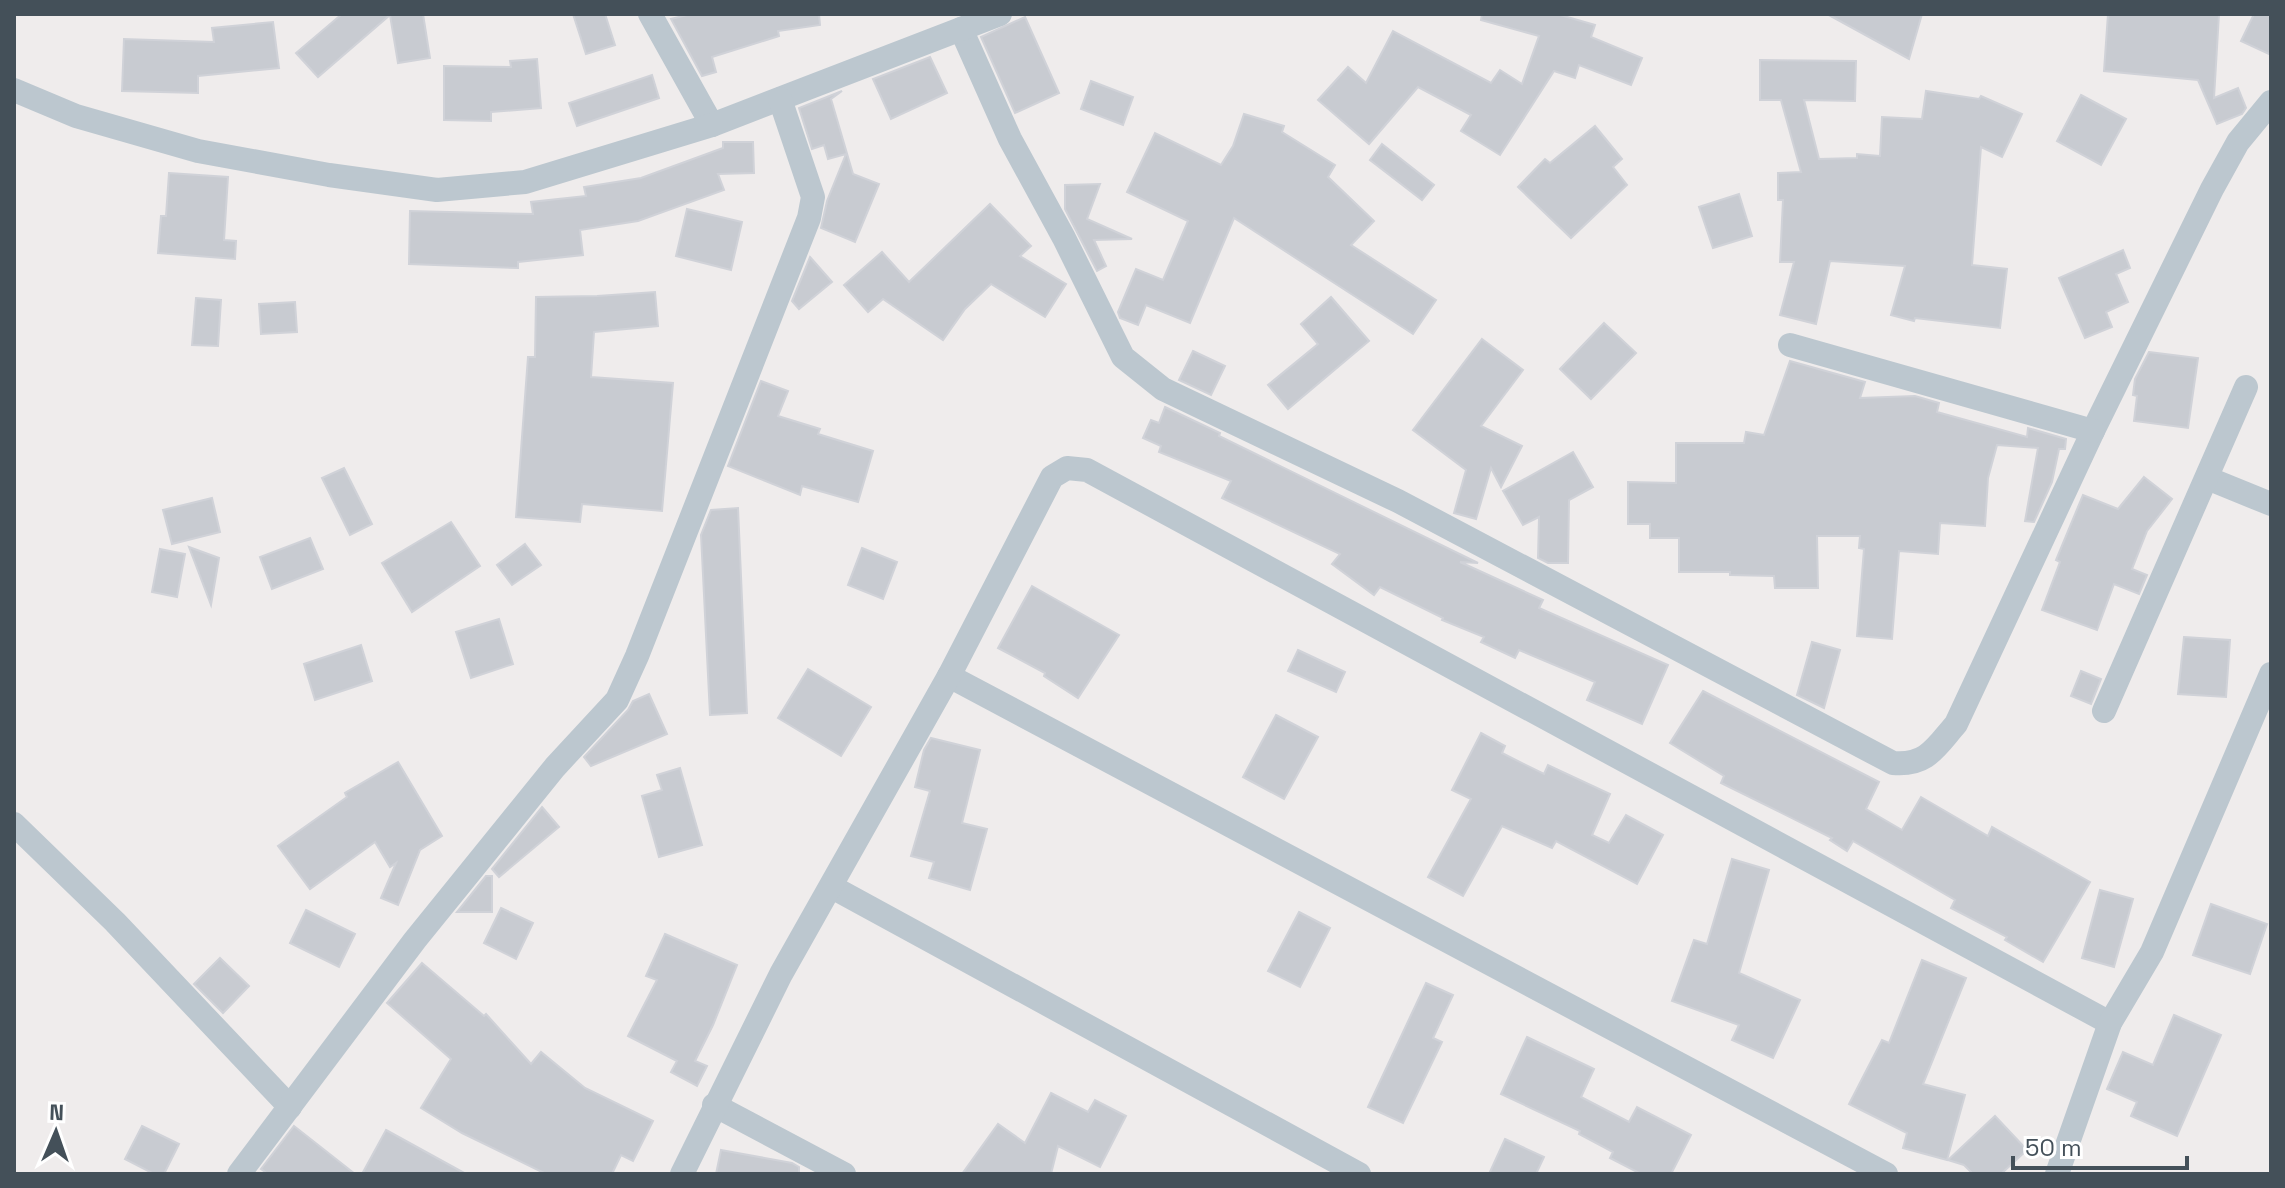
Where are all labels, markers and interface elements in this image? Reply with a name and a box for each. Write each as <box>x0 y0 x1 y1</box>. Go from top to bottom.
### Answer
north arrow <box>16 1092 96 1172</box>
text: N <box>49 1098 65 1126</box>
scale bar <box>2013 1120 2187 1170</box>
text: 50 m <box>2025 1132 2082 1163</box>

